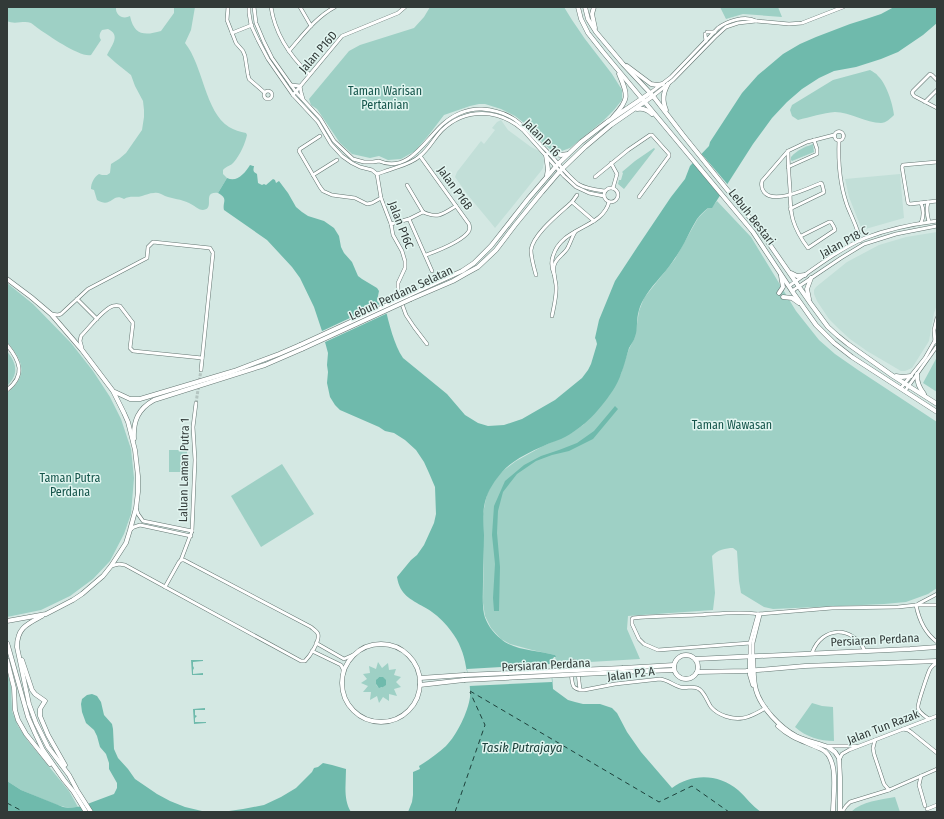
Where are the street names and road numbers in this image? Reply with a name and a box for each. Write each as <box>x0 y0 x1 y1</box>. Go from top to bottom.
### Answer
street label: Jalan P16D <box>296 28 340 76</box>
street label: Jalan P 16 <box>521 116 563 160</box>
street label: Jalan P16B <box>434 163 476 213</box>
street label: Lebuh Bestari <box>726 186 778 248</box>
street label: Jalan P16C <box>385 199 417 251</box>
street label: Jalan P18 C <box>817 223 871 261</box>
street label: Lebuh Perdana Selatan <box>347 263 455 323</box>
street label: Laluan Laman Putra 1 <box>176 418 192 522</box>
street label: Persiaran Perdana <box>830 631 920 649</box>
street label: Persiaran Perdana <box>501 656 591 674</box>
street label: Jalan P2 A <box>607 664 656 684</box>
street label: Jalan Tun Razak <box>845 707 921 747</box>

